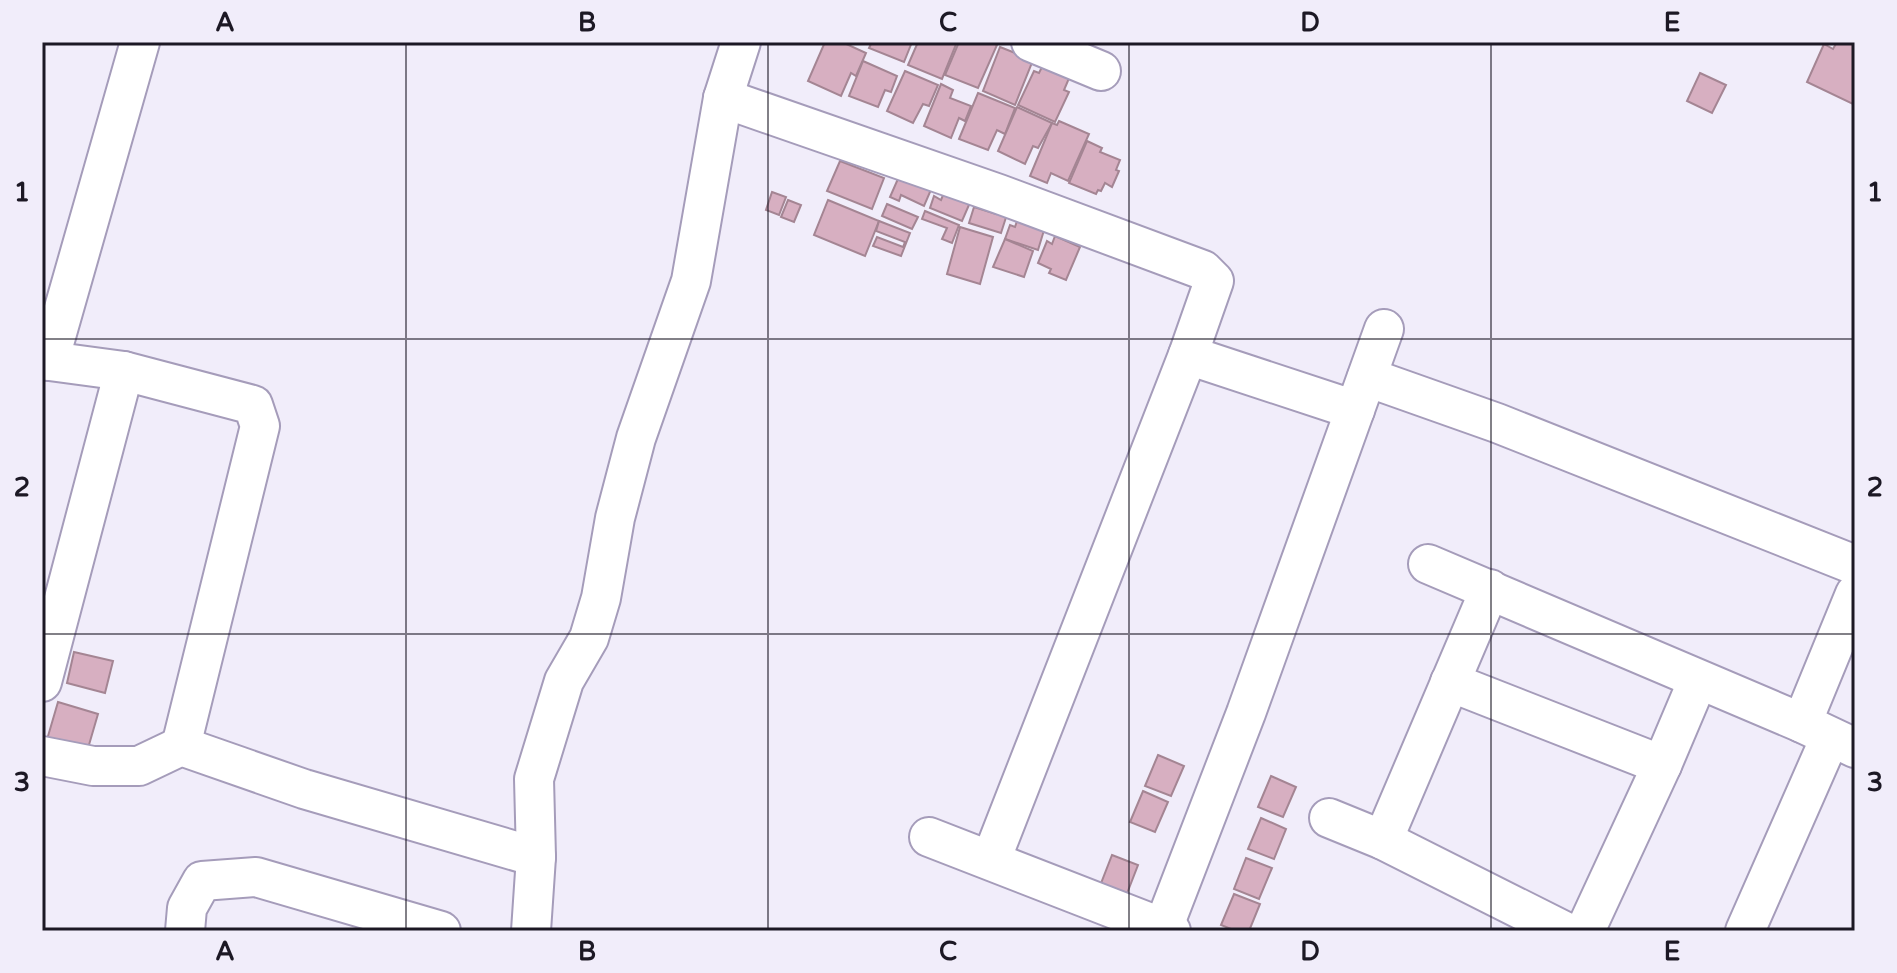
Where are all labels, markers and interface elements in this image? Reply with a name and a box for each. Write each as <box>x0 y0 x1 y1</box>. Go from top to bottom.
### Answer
text: A <box>215 7 235 38</box>
text: B <box>578 7 596 38</box>
text: C <box>939 7 957 38</box>
text: D <box>1300 7 1320 38</box>
text: E <box>1664 7 1680 38</box>
text: 1 <box>14 177 30 208</box>
text: 1 <box>1867 177 1883 208</box>
text: 2 <box>14 472 30 503</box>
text: 2 <box>1867 472 1883 503</box>
text: 3 <box>14 767 30 798</box>
text: 3 <box>1867 767 1883 798</box>
text: A <box>215 936 235 967</box>
text: B <box>578 936 596 967</box>
text: C <box>939 936 957 967</box>
text: D <box>1300 936 1320 967</box>
text: E <box>1664 936 1680 967</box>

